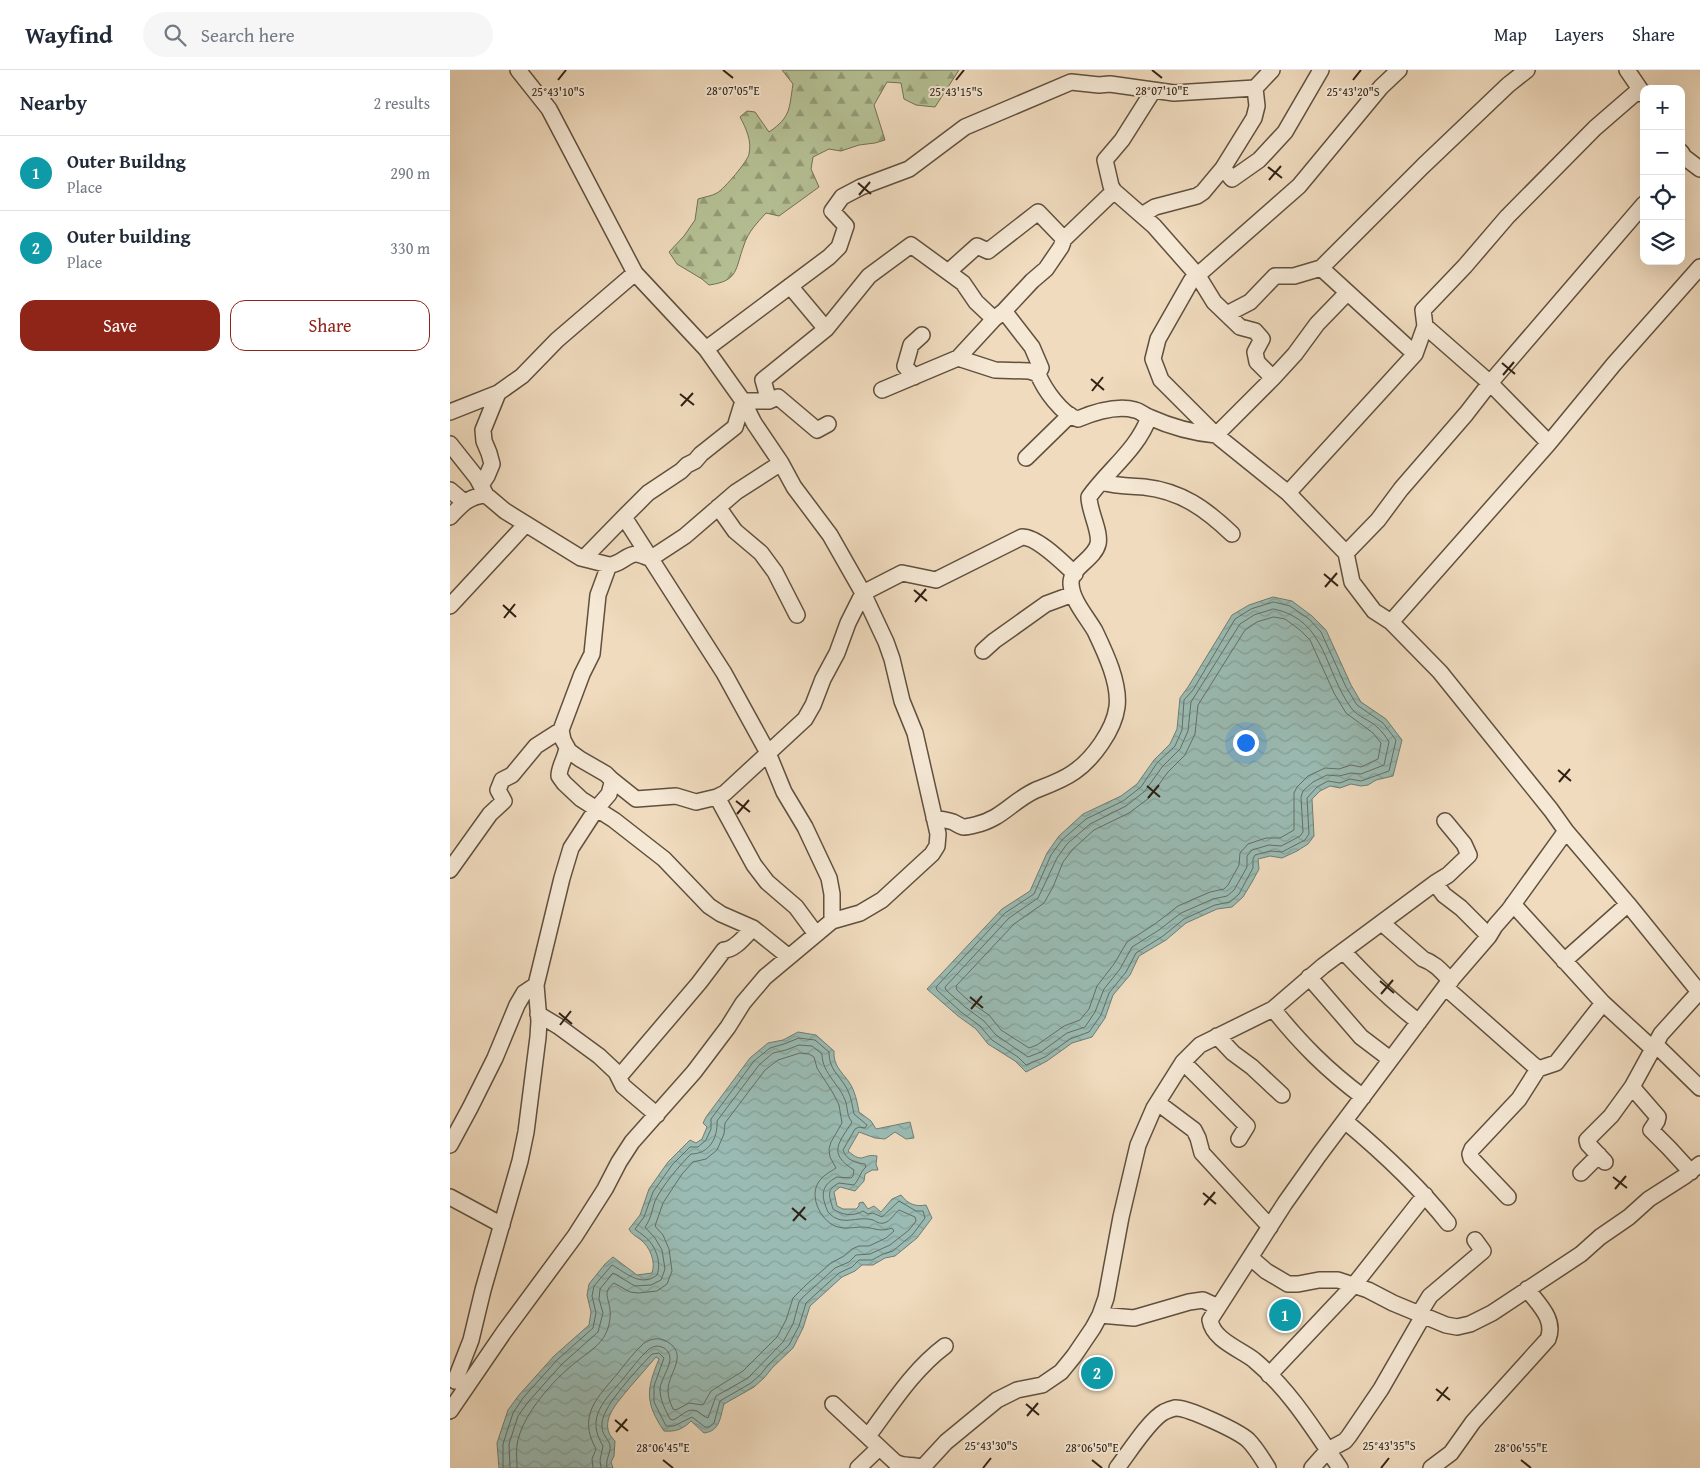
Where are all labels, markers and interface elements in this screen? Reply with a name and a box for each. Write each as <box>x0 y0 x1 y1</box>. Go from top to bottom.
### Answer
search box <box>143 12 493 57</box>
text: Wayfind <box>25 17 113 52</box>
icon: search <box>161 21 189 49</box>
text: Search here <box>201 21 295 49</box>
text: Map <box>1494 21 1527 48</box>
text: Layers <box>1555 21 1604 48</box>
text: Share <box>1632 21 1675 48</box>
text: 28°07'05"E <box>706 82 760 99</box>
text: 28°07'10"E <box>1135 82 1189 99</box>
text: 25°43'10"S <box>531 83 585 100</box>
text: 25°43'15"S <box>929 83 983 100</box>
text: 25°43'20"S <box>1326 83 1380 100</box>
map controls <box>1640 85 1685 265</box>
button: + <box>1640 85 1685 130</box>
text: Nearby <box>20 87 87 118</box>
text: 2 results <box>373 91 430 115</box>
button: − <box>1640 130 1685 175</box>
text: Outer Buildng <box>67 147 186 175</box>
text: 1 <box>32 161 40 185</box>
text: 290 m <box>390 161 430 185</box>
text: Place <box>67 175 102 199</box>
button: locate <box>1640 175 1685 220</box>
button: layers <box>1640 220 1685 265</box>
text: Outer building <box>67 222 190 250</box>
text: 2 <box>32 236 40 260</box>
text: 330 m <box>390 236 430 260</box>
text: Place <box>67 250 102 274</box>
button: Save <box>20 300 220 351</box>
button: Share <box>230 300 430 351</box>
your location <box>1233 730 1259 756</box>
pin: 1 <box>1269 1296 1301 1334</box>
pin: 2 <box>1081 1354 1113 1392</box>
text: 25°43'30"S <box>964 1437 1018 1454</box>
text: 25°43'35"S <box>1362 1437 1416 1454</box>
text: 28°06'45"E <box>636 1439 690 1456</box>
text: 28°06'50"E <box>1065 1439 1119 1456</box>
text: 28°06'55"E <box>1494 1439 1548 1456</box>

